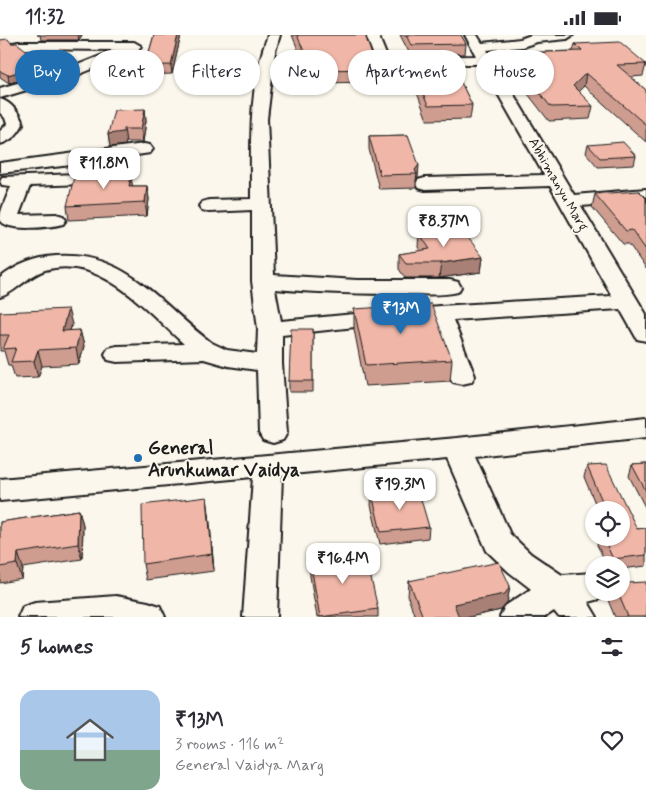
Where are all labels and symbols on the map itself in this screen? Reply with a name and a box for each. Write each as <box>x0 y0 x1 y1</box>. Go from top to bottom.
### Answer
street label: Abhimanyu Marg <box>522 134 592 236</box>
pin: ₹11.8M <box>63 147 145 190</box>
pin: ₹8.37M <box>403 205 485 248</box>
pin: ₹13M <box>371 293 431 335</box>
place label: General Arunkumar Vaidya <box>148 436 300 483</box>
marker: General Arunkumar Vaidya <box>132 452 144 464</box>
pin: ₹19.3M <box>359 469 441 511</box>
pin: ₹16.4M <box>302 543 384 585</box>

